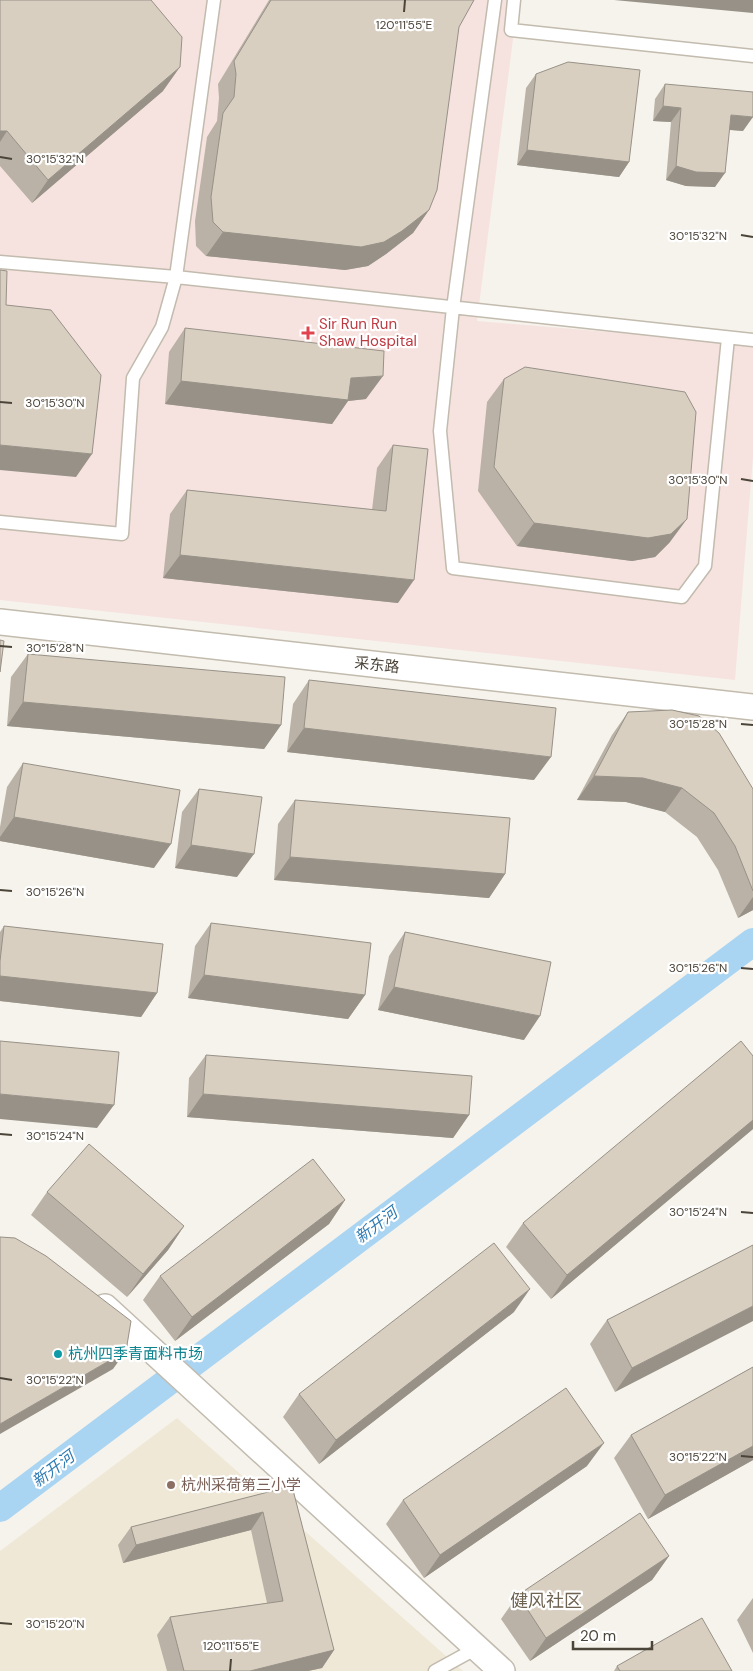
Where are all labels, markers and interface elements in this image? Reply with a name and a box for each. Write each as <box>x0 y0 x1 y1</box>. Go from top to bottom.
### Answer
text: 120°11'55"E <box>376 17 433 33</box>
text: 30°15'32"N <box>26 151 84 167</box>
text: 30°15'32"N <box>669 228 727 244</box>
place label: Sir Run Run Shaw Hospital <box>319 314 417 351</box>
marker: Sir Run Run Shaw Hospital <box>301 326 315 340</box>
text: 30°15'30"N <box>25 395 85 411</box>
text: 30°15'30"N <box>668 472 728 488</box>
text: 30°15'28"N <box>26 640 84 656</box>
street label: 采东路 <box>354 653 400 677</box>
text: 30°15'28"N <box>669 716 727 732</box>
text: 30°15'26"N <box>26 884 84 900</box>
text: 30°15'26"N <box>669 960 727 976</box>
text: 30°15'24"N <box>26 1128 84 1144</box>
water label: 新开河 <box>351 1200 404 1248</box>
text: 30°15'24"N <box>669 1204 727 1220</box>
place label: 杭州四季青面料市场 <box>68 1344 203 1364</box>
marker: 杭州四季青面料市场 <box>52 1348 64 1360</box>
text: 30°15'22"N <box>26 1372 84 1388</box>
water label: 新开河 <box>28 1444 81 1492</box>
text: 30°15'22"N <box>669 1449 727 1465</box>
place label: 杭州采荷第三小学 <box>181 1475 301 1495</box>
marker: 杭州采荷第三小学 <box>165 1479 177 1491</box>
district label: 健风社区 <box>510 1589 582 1613</box>
text: 30°15'20"N <box>26 1616 84 1632</box>
scale bar <box>573 1618 652 1650</box>
text: 20 m <box>580 1626 616 1646</box>
text: 120°11'55"E <box>203 1638 260 1654</box>

